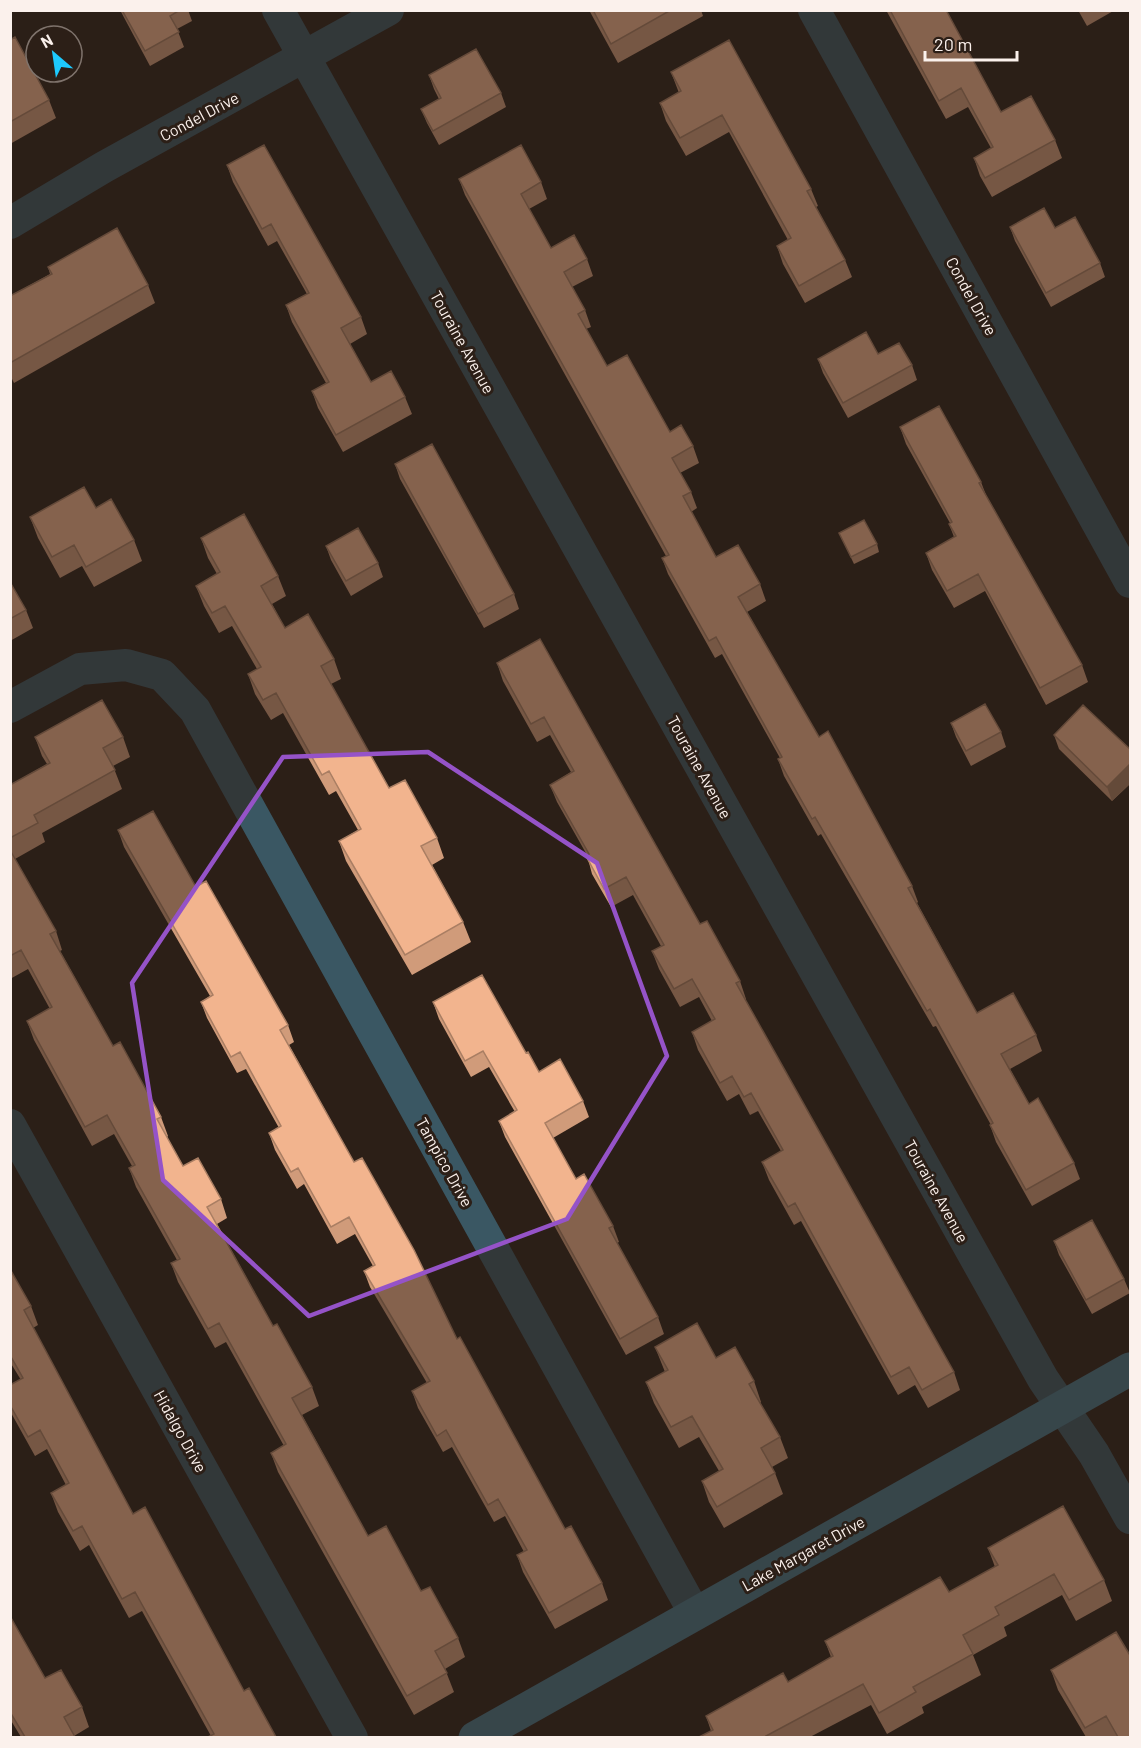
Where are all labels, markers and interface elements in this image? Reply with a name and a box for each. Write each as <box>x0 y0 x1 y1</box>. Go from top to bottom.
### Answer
north arrow <box>24 24 84 84</box>
scale bar <box>925 24 1016 62</box>
text: N <box>37 30 56 51</box>
text: 20 m <box>934 33 972 55</box>
street label: Condel Drive <box>156 87 242 145</box>
street label: Condel Drive <box>943 253 1001 339</box>
street label: Touraine Avenue <box>427 287 499 397</box>
street label: Touraine Avenue <box>664 712 736 822</box>
street label: Tampico Drive <box>413 1114 477 1210</box>
street label: Touraine Avenue <box>901 1136 973 1246</box>
street label: Hidalgo Drive <box>151 1386 211 1476</box>
street label: Lake Margaret Drive <box>738 1511 868 1595</box>

